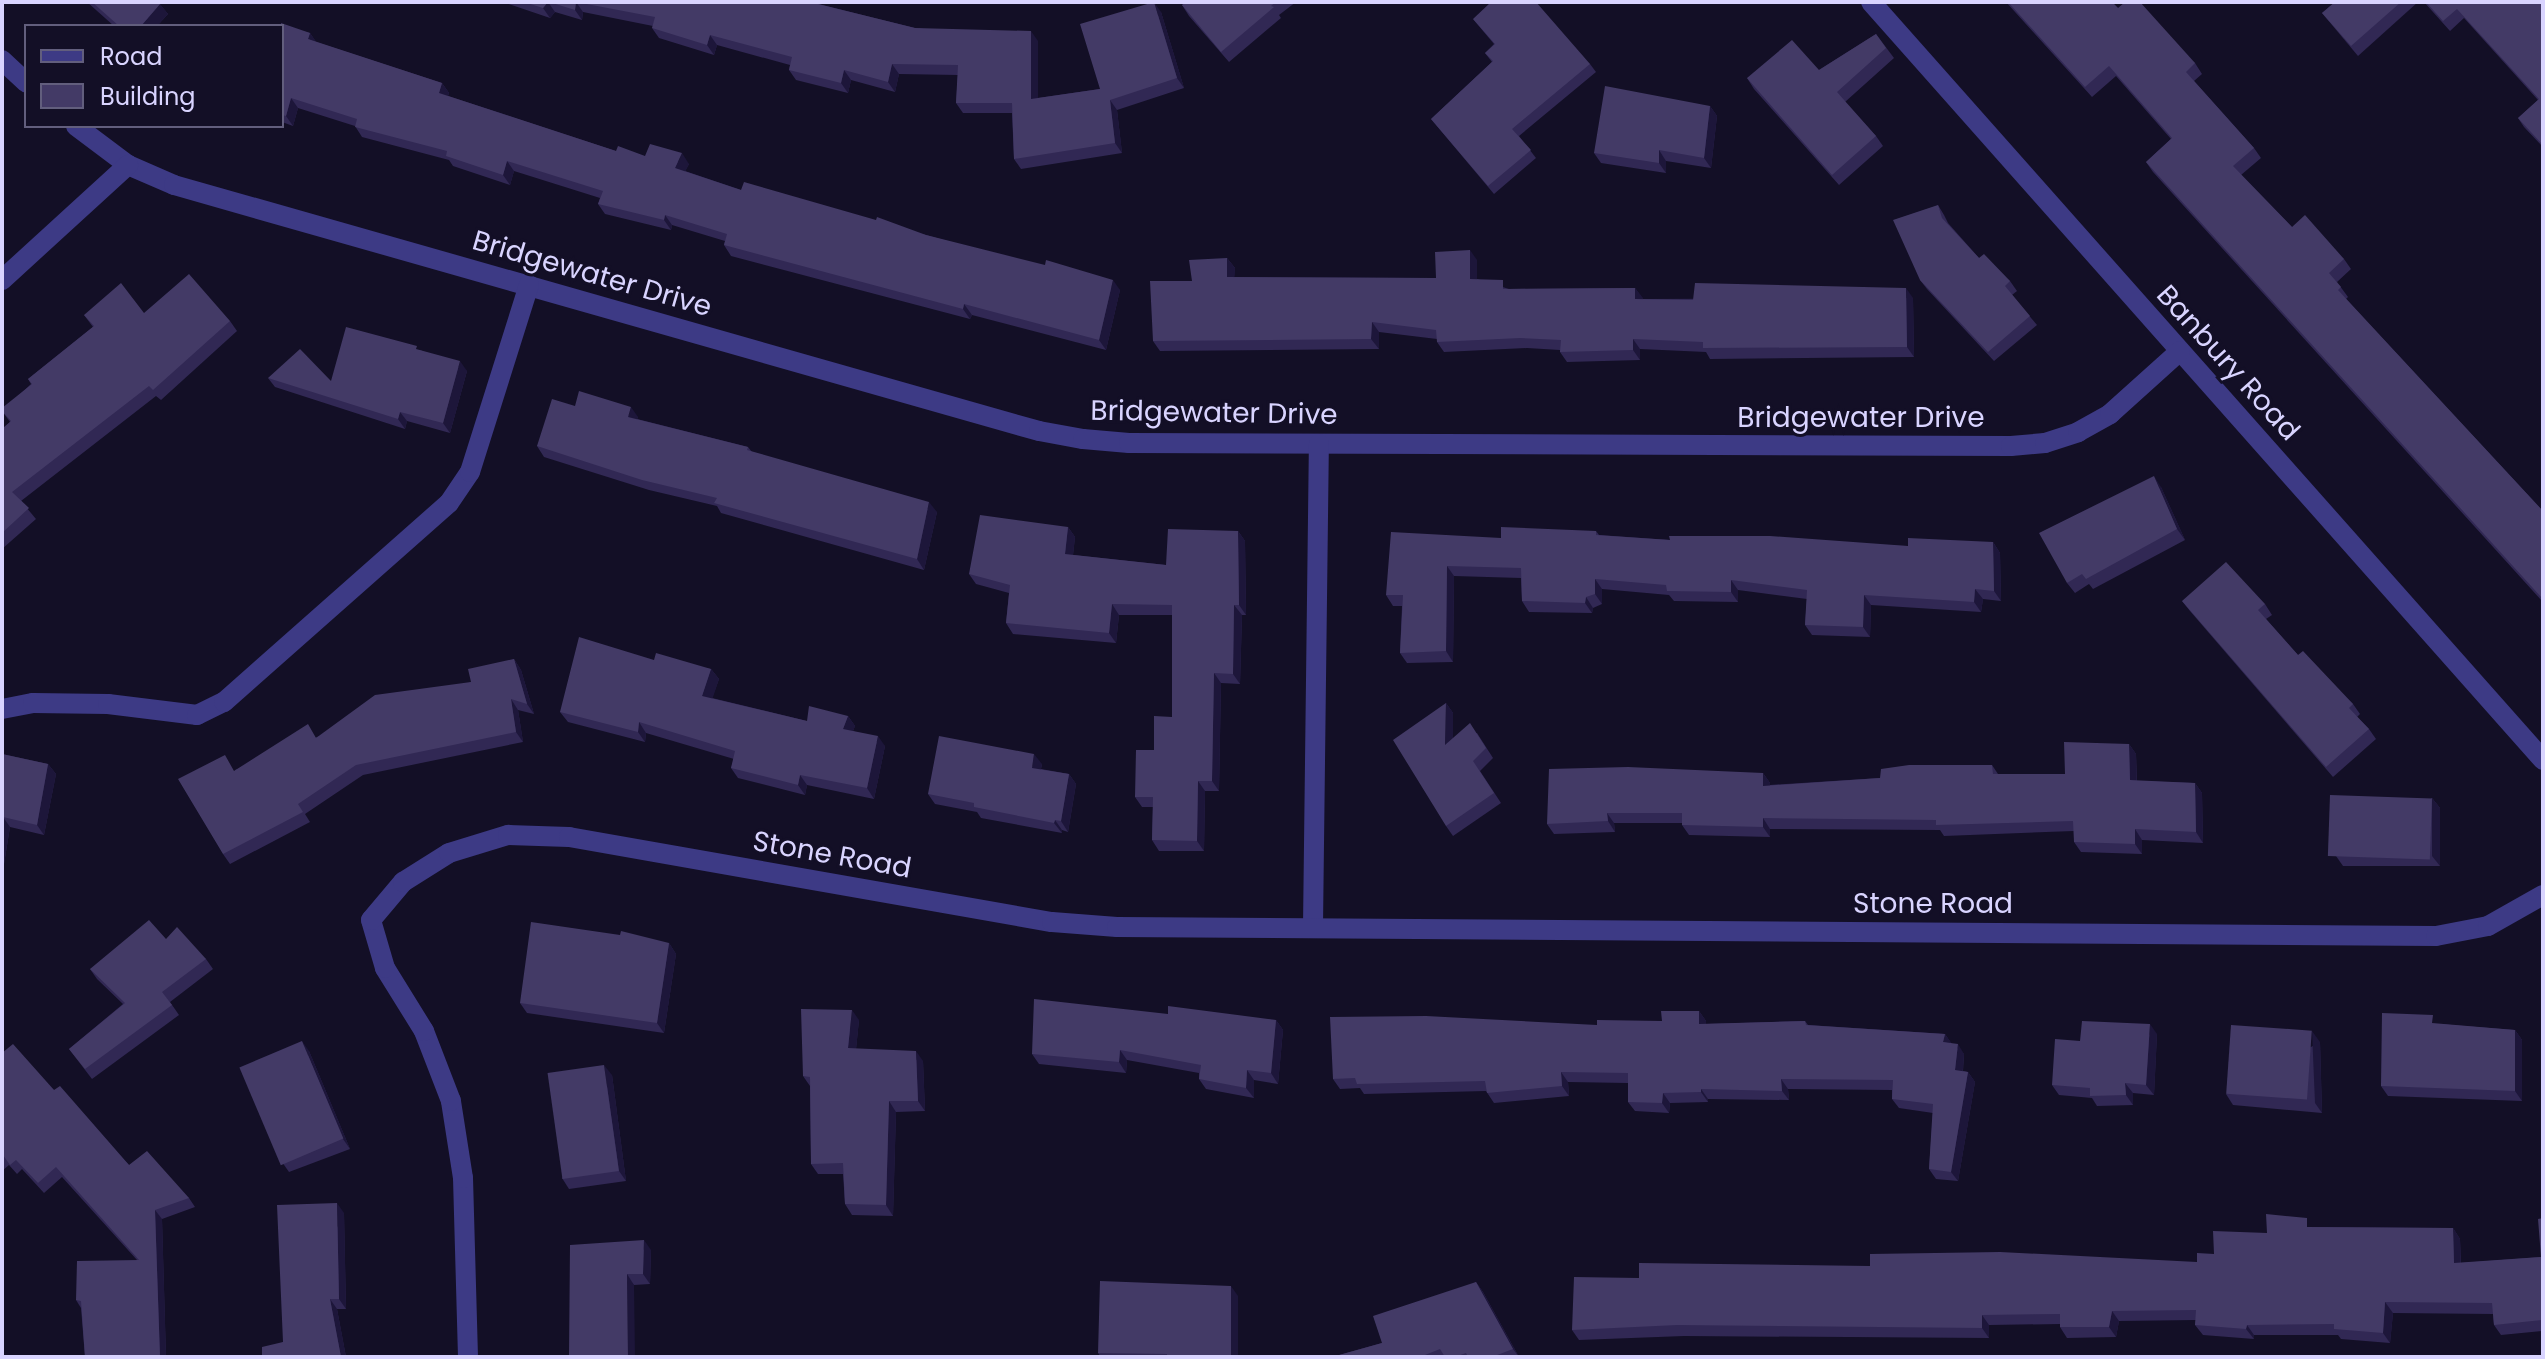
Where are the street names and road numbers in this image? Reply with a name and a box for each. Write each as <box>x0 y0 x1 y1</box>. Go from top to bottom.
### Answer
street label: Bridgewater Drive <box>469 224 715 324</box>
street label: Banbury Road <box>2149 278 2307 448</box>
street label: Bridgewater Drive <box>1090 394 1338 432</box>
street label: Bridgewater Drive <box>1737 401 1985 435</box>
street label: Stone Road <box>750 825 914 885</box>
street label: Stone Road <box>1853 887 2013 921</box>

